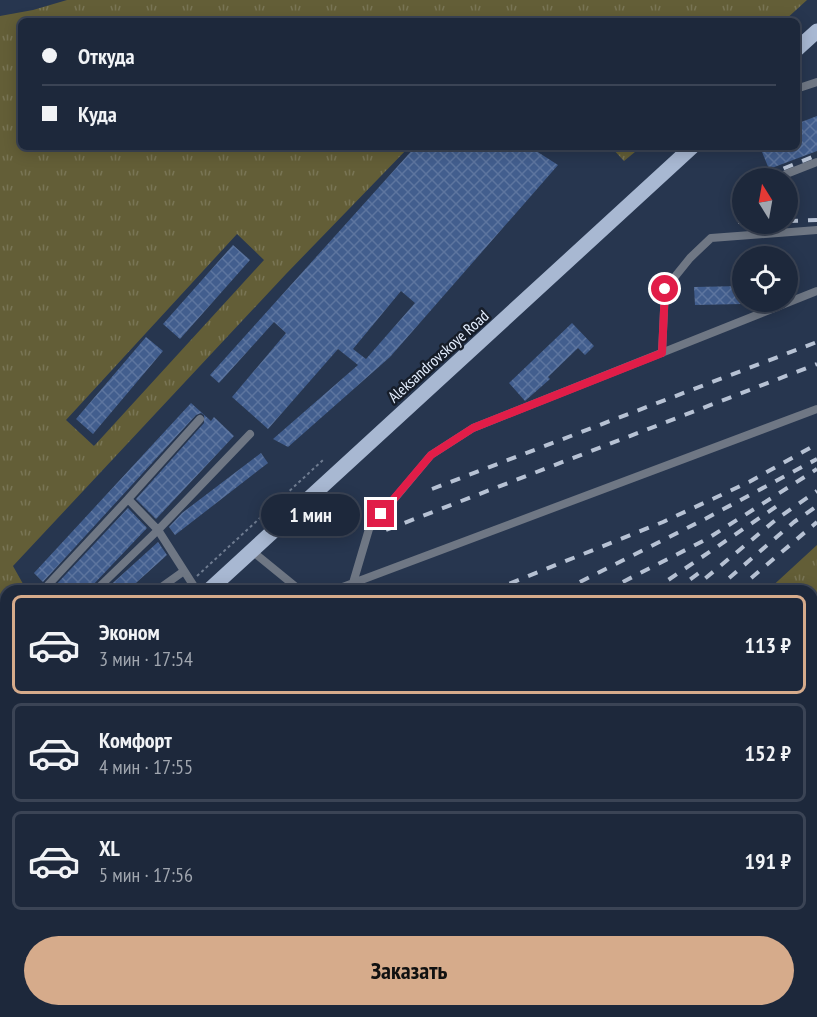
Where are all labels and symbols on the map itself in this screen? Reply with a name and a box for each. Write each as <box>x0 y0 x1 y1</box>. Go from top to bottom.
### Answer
north arrow <box>732 168 798 234</box>
route start <box>651 275 678 302</box>
street label: Aleksandrovskoye Road <box>383 305 493 407</box>
callout: 1 мин <box>261 493 360 535</box>
route end <box>367 500 394 527</box>

